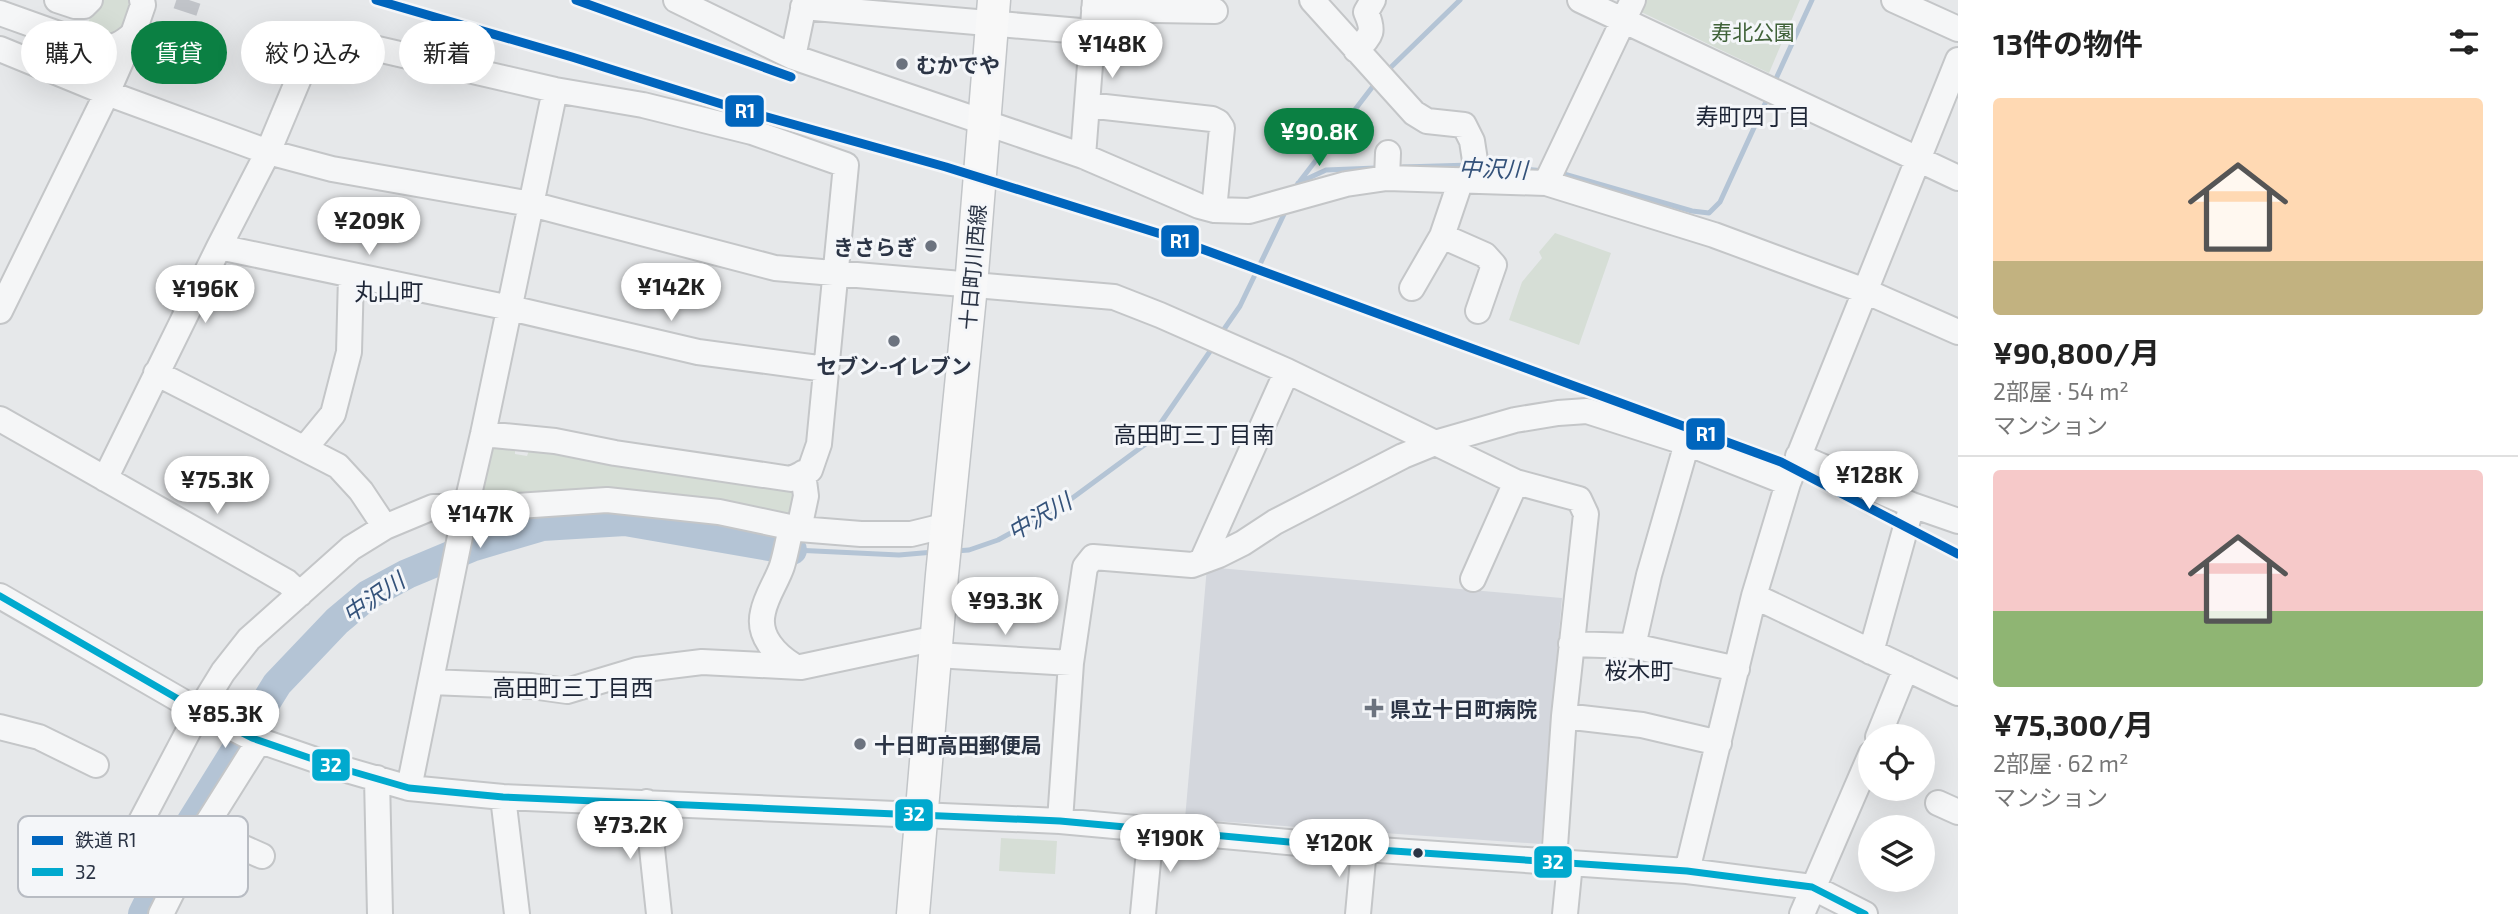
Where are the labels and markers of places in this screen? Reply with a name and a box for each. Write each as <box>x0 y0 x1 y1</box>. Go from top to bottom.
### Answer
pin: ¥148K <box>1063 20 1161 80</box>
place label: むかでや <box>916 52 1000 77</box>
marker: むかでや <box>894 56 910 72</box>
pin: ¥90.8K <box>1262 108 1376 168</box>
pin: ¥209K <box>320 198 418 257</box>
place label: きさらぎ <box>833 234 917 259</box>
marker: きさらぎ <box>923 238 939 254</box>
pin: ¥142K <box>622 264 720 323</box>
pin: ¥196K <box>156 266 254 325</box>
marker: セブン-イレブン <box>886 333 902 349</box>
place label: セブン-イレブン <box>816 353 972 378</box>
pin: ¥128K <box>1820 452 1918 511</box>
pin: ¥75.3K <box>160 456 274 516</box>
pin: ¥147K <box>431 490 529 550</box>
pin: ¥93.3K <box>948 578 1062 637</box>
pin: ¥85.3K <box>168 690 282 750</box>
place label: 県立十日町病院 <box>1390 696 1537 721</box>
marker: 県立十日町病院 <box>1364 698 1384 718</box>
place label: 十日町高田郵便局 <box>874 732 1042 757</box>
marker: 十日町高田郵便局 <box>852 736 868 752</box>
pin: ¥73.2K <box>573 802 687 861</box>
pin: ¥190K <box>1121 814 1219 874</box>
pin: ¥120K <box>1290 820 1388 879</box>
unlabelled marker <box>1411 846 1425 860</box>

